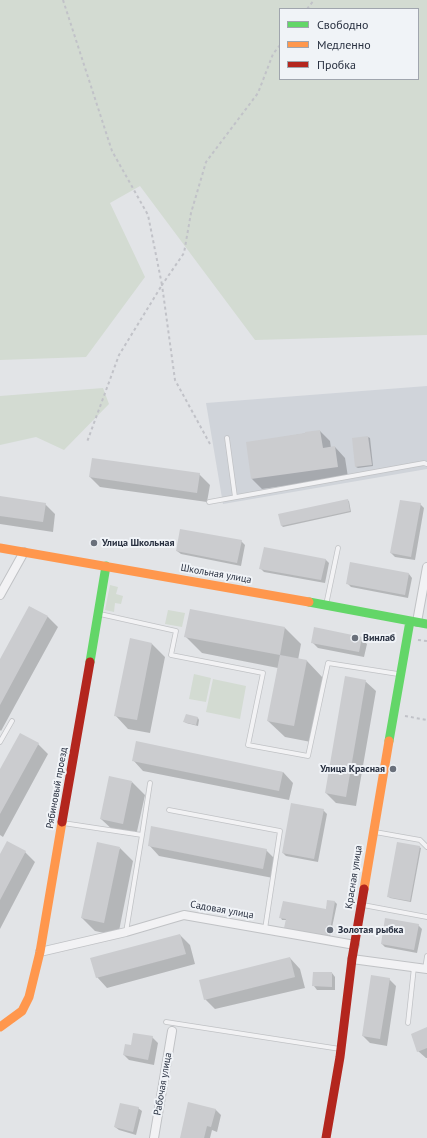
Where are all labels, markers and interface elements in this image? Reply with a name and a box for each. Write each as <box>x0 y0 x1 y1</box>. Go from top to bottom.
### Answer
legend <box>279 8 419 80</box>
text: Свободно <box>317 17 368 32</box>
text: Медленно <box>317 37 371 52</box>
text: Пробка <box>317 57 356 72</box>
place label: Улица Школьная <box>102 537 175 549</box>
marker: Улица Школьная <box>89 538 99 548</box>
street label: Школьная улица <box>180 562 252 586</box>
place label: Винлаб <box>363 632 395 644</box>
marker: Винлаб <box>350 633 360 643</box>
street label: Рябиновый проезд <box>44 746 70 830</box>
place label: Улица Красная <box>320 763 385 775</box>
marker: Улица Красная <box>388 764 398 774</box>
street label: Красная улица <box>343 844 365 910</box>
street label: Садовая улица <box>189 899 255 921</box>
place label: Золотая рыбка <box>338 924 403 936</box>
marker: Золотая рыбка <box>325 925 335 935</box>
street label: Рабочая улица <box>152 1052 174 1116</box>

